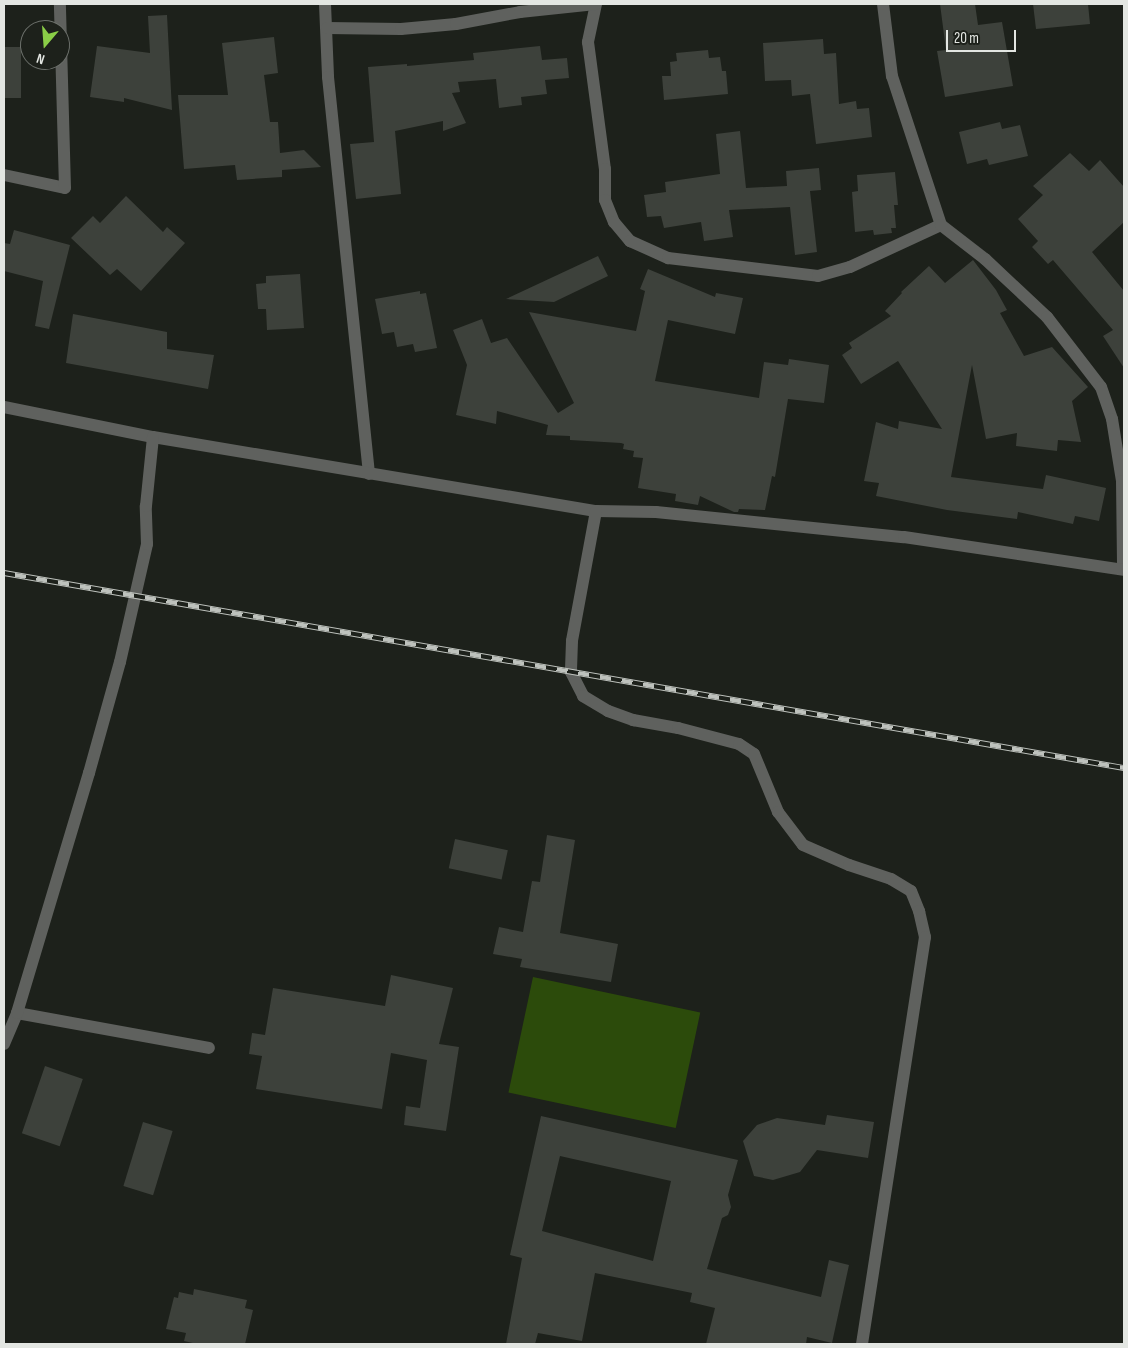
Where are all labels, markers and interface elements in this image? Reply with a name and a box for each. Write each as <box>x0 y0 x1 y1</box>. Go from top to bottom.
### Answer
north arrow <box>20 20 70 70</box>
scale bar <box>948 20 1018 52</box>
text: 20 m <box>954 29 979 48</box>
text: N <box>34 50 47 68</box>

